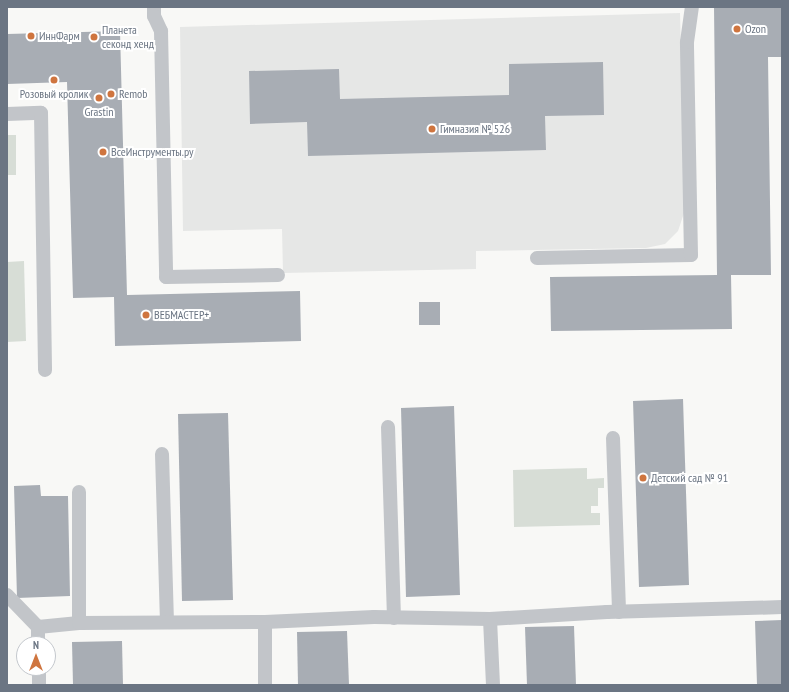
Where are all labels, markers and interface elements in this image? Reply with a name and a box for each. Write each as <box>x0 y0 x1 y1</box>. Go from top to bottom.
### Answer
place label: Ozon <box>745 22 766 36</box>
place label: Планета секонд хенд <box>102 23 154 51</box>
marker: Ozon <box>732 24 742 34</box>
place label: ИннФарм <box>39 29 80 43</box>
marker: ИннФарм <box>26 31 36 41</box>
marker: Планета секонд хенд <box>89 32 99 42</box>
marker: Розовый кролик <box>49 75 59 85</box>
place label: Розовый кролик <box>20 87 88 101</box>
place label: Remob <box>119 87 147 101</box>
marker: Remob <box>106 89 116 99</box>
marker: Grastin <box>94 93 104 103</box>
place label: Grastin <box>84 105 114 119</box>
place label: Гимназия № 526 <box>440 122 510 136</box>
marker: Гимназия № 526 <box>427 124 437 134</box>
place label: ВсеИнструменты.ру <box>111 145 194 159</box>
marker: ВсеИнструменты.ру <box>98 147 108 157</box>
place label: ВЕБМАСТЕР+ <box>154 308 209 322</box>
marker: ВЕБМАСТЕР+ <box>141 310 151 320</box>
place label: Детский сад № 91 <box>651 471 728 485</box>
marker: Детский сад № 91 <box>638 473 648 483</box>
north arrow <box>16 636 56 676</box>
text: N <box>33 638 39 652</box>

